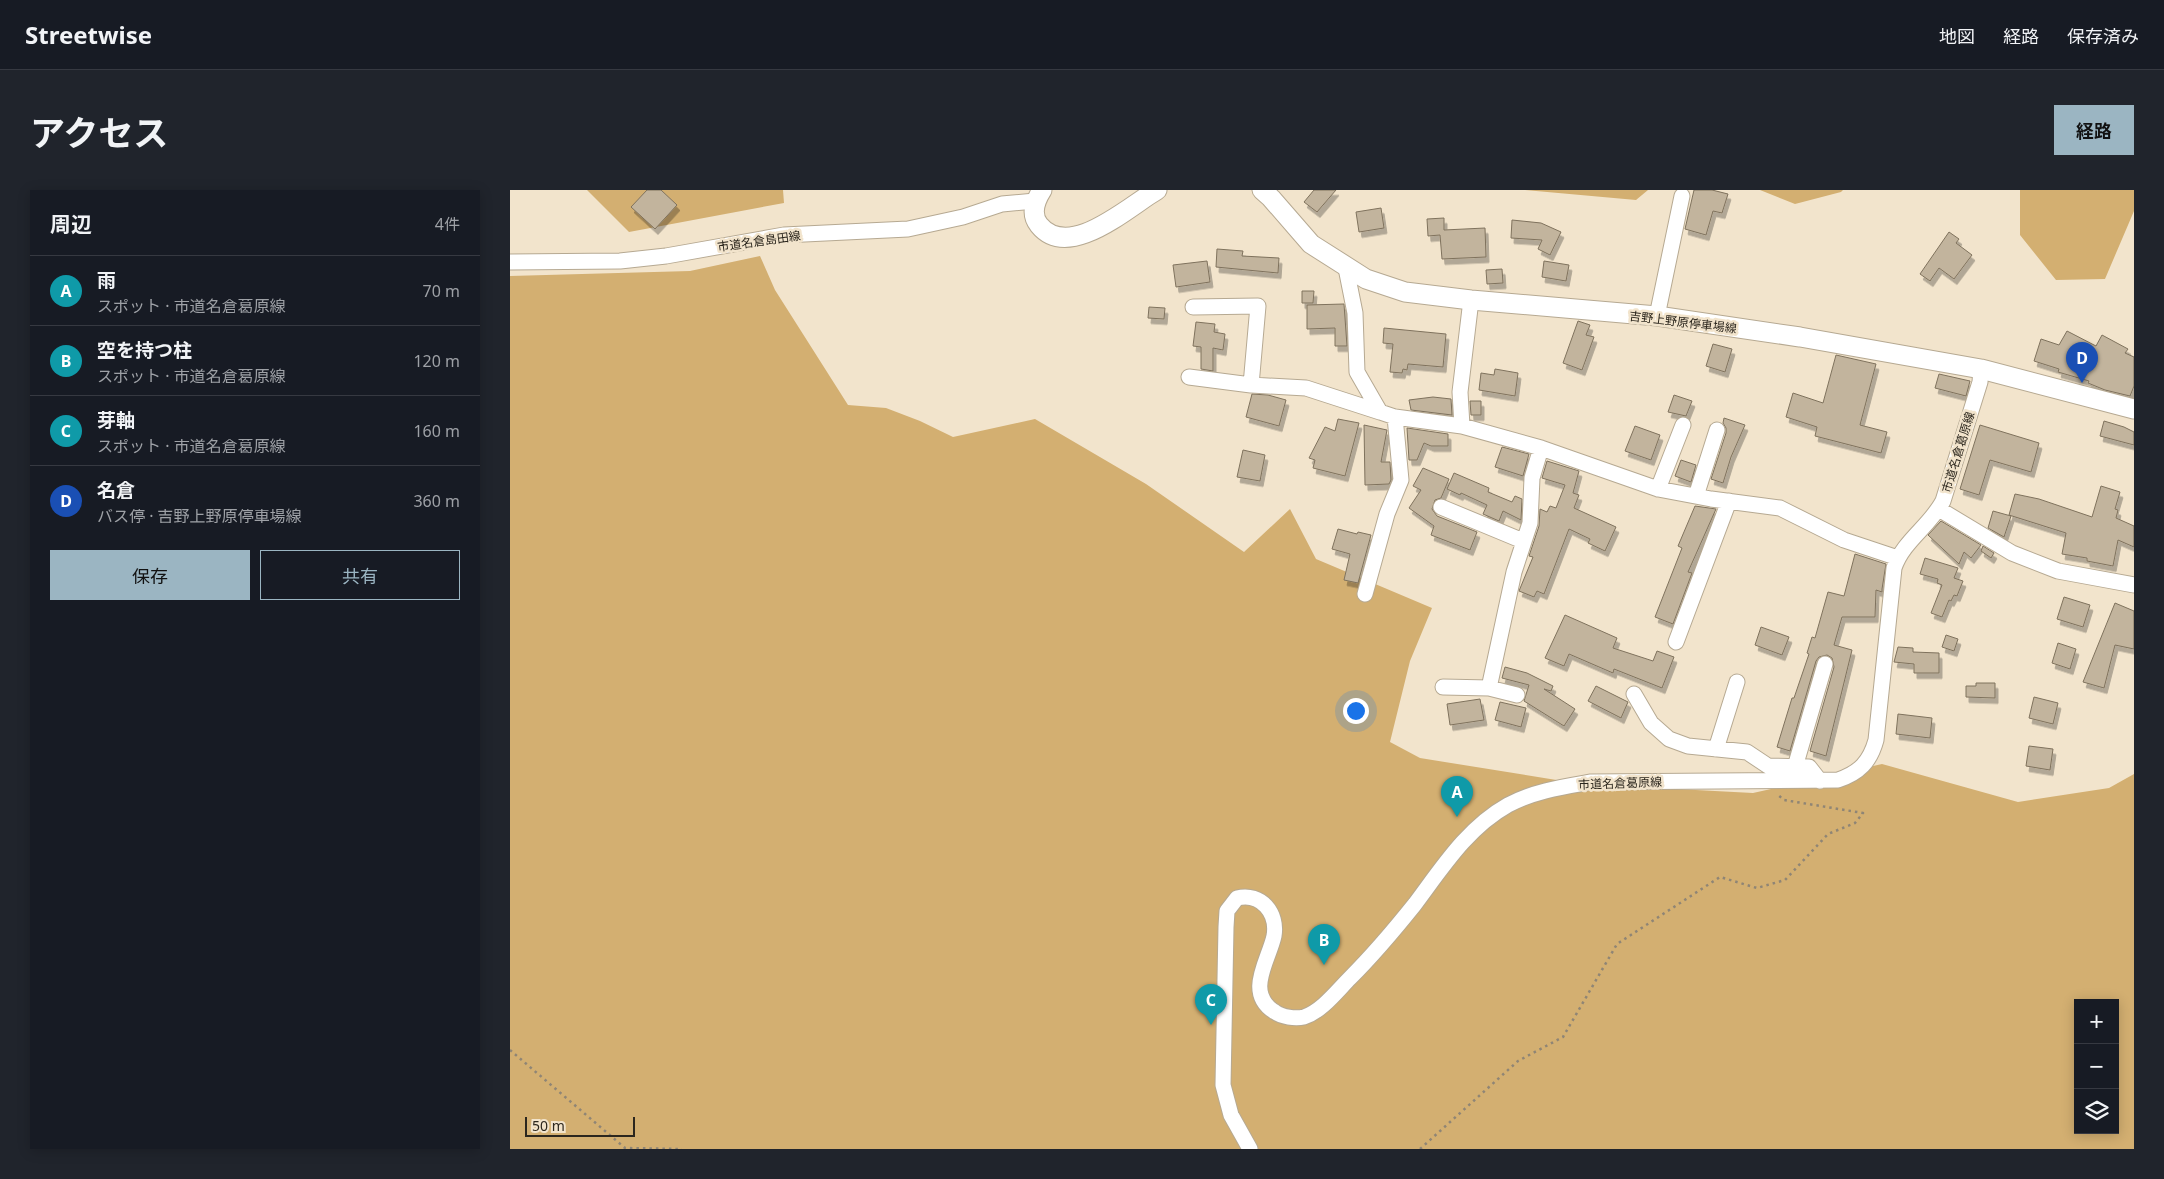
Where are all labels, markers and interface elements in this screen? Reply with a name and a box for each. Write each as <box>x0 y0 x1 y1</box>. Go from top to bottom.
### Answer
text: Streetwise <box>25 18 152 51</box>
text: 地図 <box>1939 24 1975 48</box>
text: 経路 <box>2003 24 2039 48</box>
text: 保存済み <box>2067 24 2139 48</box>
button: 経路 <box>2054 105 2134 155</box>
text: アクセス <box>30 109 168 156</box>
text: 周辺 <box>50 210 92 238</box>
text: 4件 <box>435 213 460 235</box>
street label: 市道名倉島田線 <box>716 227 802 255</box>
text: 雨 <box>97 267 116 293</box>
text: A <box>60 280 72 302</box>
text: 70 m <box>423 280 460 302</box>
text: スポット · 市道名倉葛原線 <box>97 295 286 317</box>
street label: 吉野上野原停車場線 <box>1628 307 1738 337</box>
text: 空を持つ柱 <box>97 337 192 363</box>
pin: D <box>2066 342 2098 383</box>
text: B <box>61 350 71 372</box>
text: 120 m <box>413 350 460 372</box>
text: スポット · 市道名倉葛原線 <box>97 365 286 387</box>
text: 芽軸 <box>97 407 135 433</box>
street label: 市道名倉葛原線 <box>1938 409 1978 495</box>
text: C <box>61 420 71 442</box>
text: 160 m <box>413 420 460 442</box>
text: スポット · 市道名倉葛原線 <box>97 435 286 457</box>
text: 名倉 <box>97 477 135 503</box>
text: D <box>60 490 72 512</box>
text: 360 m <box>413 490 460 512</box>
text: バス停 · 吉野上野原停車場線 <box>97 505 302 527</box>
button: 保存 <box>50 550 250 600</box>
button: 共有 <box>260 550 460 600</box>
your location <box>1343 698 1369 724</box>
street label: 市道名倉葛原線 <box>1578 773 1662 793</box>
pin: A <box>1441 776 1473 817</box>
pin: B <box>1308 924 1340 965</box>
pin: C <box>1195 984 1227 1025</box>
map controls <box>2074 999 2119 1134</box>
button: + <box>2074 999 2119 1044</box>
button: − <box>2074 1044 2119 1089</box>
button: layers <box>2074 1089 2119 1134</box>
scale bar <box>525 1114 635 1137</box>
text: 50 m <box>532 1116 565 1135</box>

